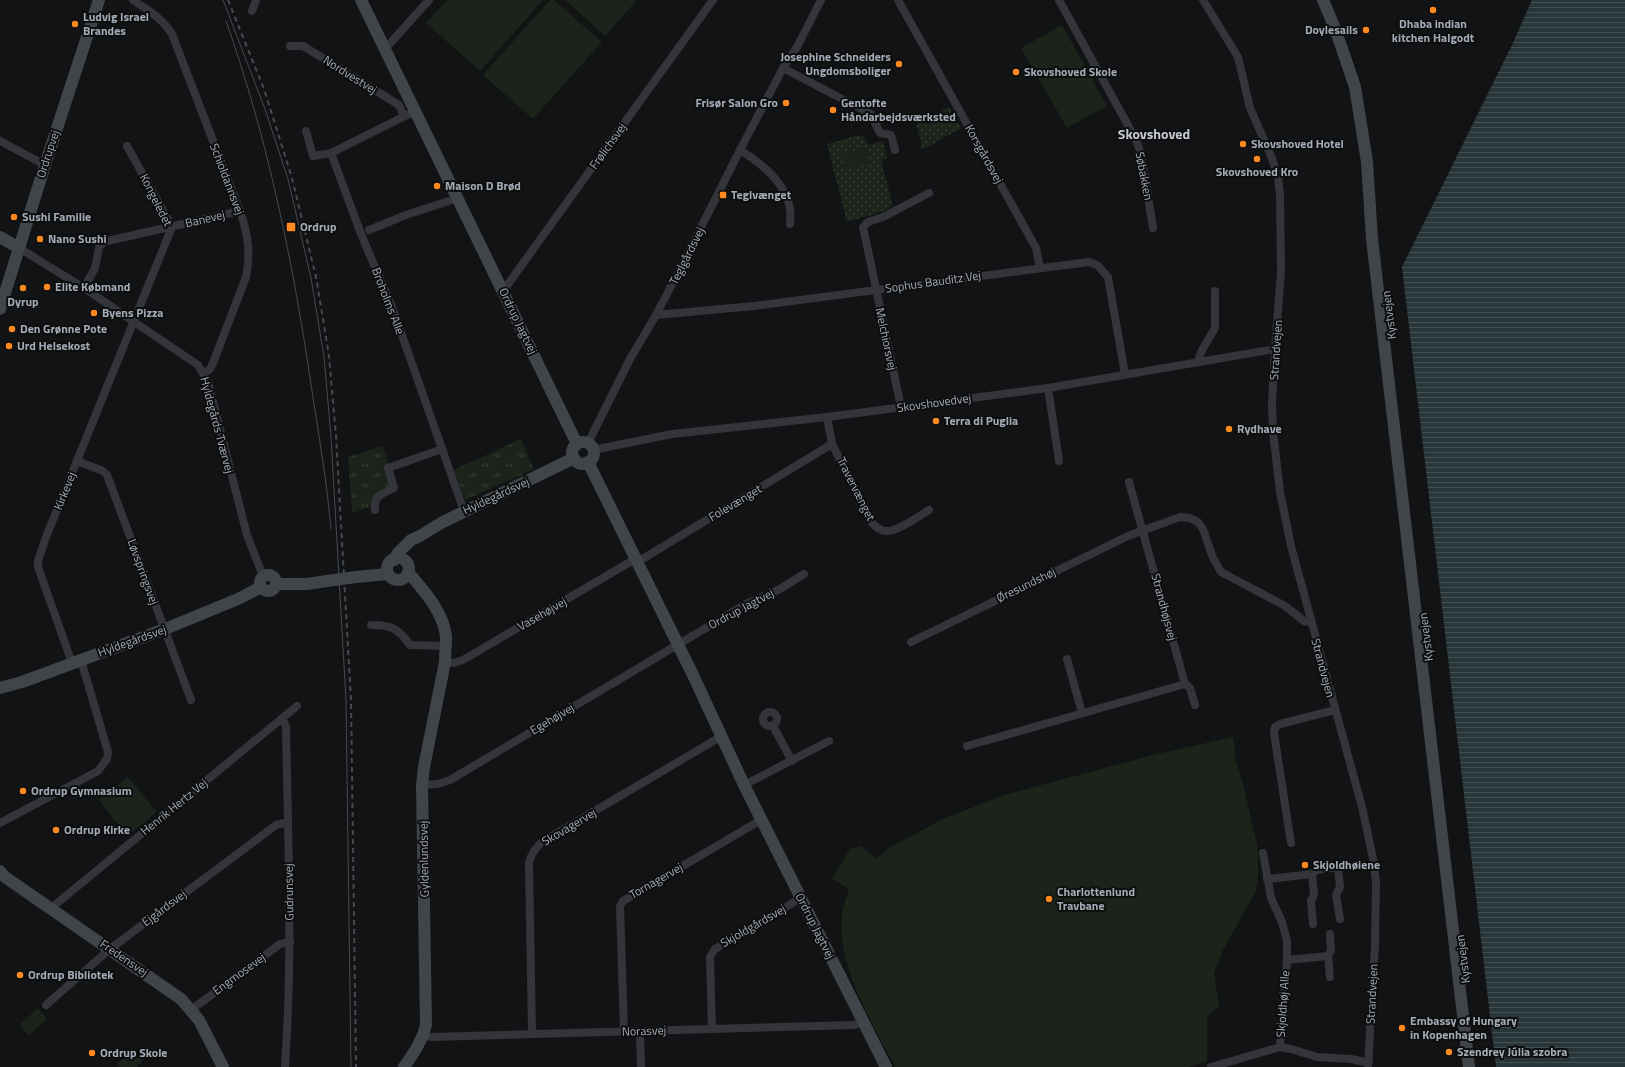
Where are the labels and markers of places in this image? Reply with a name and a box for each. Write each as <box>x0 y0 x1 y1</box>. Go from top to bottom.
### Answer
marker: Dhaba indian kitchen Halgodt <box>1428 5 1438 15</box>
place label: Ludvig Israel Brandes <box>83 7 149 40</box>
place label: Dhaba indian kitchen Halgodt <box>1392 14 1475 47</box>
marker: Ludvig Israel Brandes <box>70 19 80 29</box>
place label: Doylesails <box>1305 20 1358 39</box>
marker: Doylesails <box>1361 25 1371 35</box>
place label: Josephine Schneiders Ungdomsboliger <box>780 47 892 80</box>
marker: Josephine Schneiders Ungdomsboliger <box>894 59 904 69</box>
place label: Skovshoved Skole <box>1024 62 1117 81</box>
marker: Skovshoved Skole <box>1011 67 1021 77</box>
place label: Frisør Salon Gro <box>695 93 778 112</box>
place label: Gentofte Håndarbejdsværksted <box>841 93 956 126</box>
marker: Frisør Salon Gro <box>781 98 791 108</box>
marker: Gentofte Håndarbejdsværksted <box>828 105 838 115</box>
place label: Skovshoved Hotel <box>1251 134 1344 153</box>
marker: Skovshoved Hotel <box>1238 139 1248 149</box>
marker: Skovshoved Kro <box>1252 154 1262 164</box>
place label: Skovshoved Kro <box>1216 162 1298 181</box>
place label: Maison D Brød <box>445 176 521 195</box>
marker: Maison D Brød <box>432 181 442 191</box>
place label: Teglvænget <box>731 185 792 204</box>
marker: Teglvænget <box>718 190 728 200</box>
place label: Sushi Familie <box>22 207 91 226</box>
marker: Sushi Familie <box>9 212 19 222</box>
place label: Ordrup <box>300 217 337 236</box>
marker: Ordrup <box>285 221 297 233</box>
place label: Nano Sushi <box>48 229 107 248</box>
marker: Nano Sushi <box>35 234 45 244</box>
place label: Elite Købmand <box>55 277 130 296</box>
marker: Elite Købmand <box>42 282 52 292</box>
marker: Dyrup <box>18 283 28 293</box>
place label: Dyrup <box>7 292 39 311</box>
place label: Byens Pizza <box>102 303 163 322</box>
marker: Byens Pizza <box>89 308 99 318</box>
place label: Den Grønne Pote <box>20 319 107 338</box>
marker: Den Grønne Pote <box>7 324 17 334</box>
place label: Urd Helsekost <box>17 336 91 355</box>
marker: Urd Helsekost <box>4 341 14 351</box>
place label: Terra di Puglia <box>944 411 1018 430</box>
marker: Terra di Puglia <box>931 416 941 426</box>
place label: Rydhave <box>1237 419 1282 438</box>
marker: Rydhave <box>1224 424 1234 434</box>
place label: Ordrup Gymnasium <box>31 781 132 800</box>
marker: Ordrup Gymnasium <box>18 786 28 796</box>
place label: Ordrup Kirke <box>64 820 130 839</box>
marker: Ordrup Kirke <box>51 825 61 835</box>
place label: Skjoldhøiene <box>1313 855 1380 874</box>
marker: Skjoldhøiene <box>1300 860 1310 870</box>
place label: Charlottenlund Travbane <box>1057 882 1135 915</box>
marker: Charlottenlund Travbane <box>1044 894 1054 904</box>
place label: Ordrup Bibliotek <box>28 965 114 984</box>
marker: Ordrup Bibliotek <box>15 970 25 980</box>
place label: Embassy of Hungary in Kopenhagen <box>1410 1011 1517 1044</box>
marker: Embassy of Hungary in Kopenhagen <box>1397 1023 1407 1033</box>
place label: Szendrey Júlia szobra <box>1457 1042 1567 1061</box>
place label: Ordrup Skole <box>100 1043 168 1062</box>
marker: Szendrey Júlia szobra <box>1444 1047 1454 1057</box>
marker: Ordrup Skole <box>87 1048 97 1058</box>

